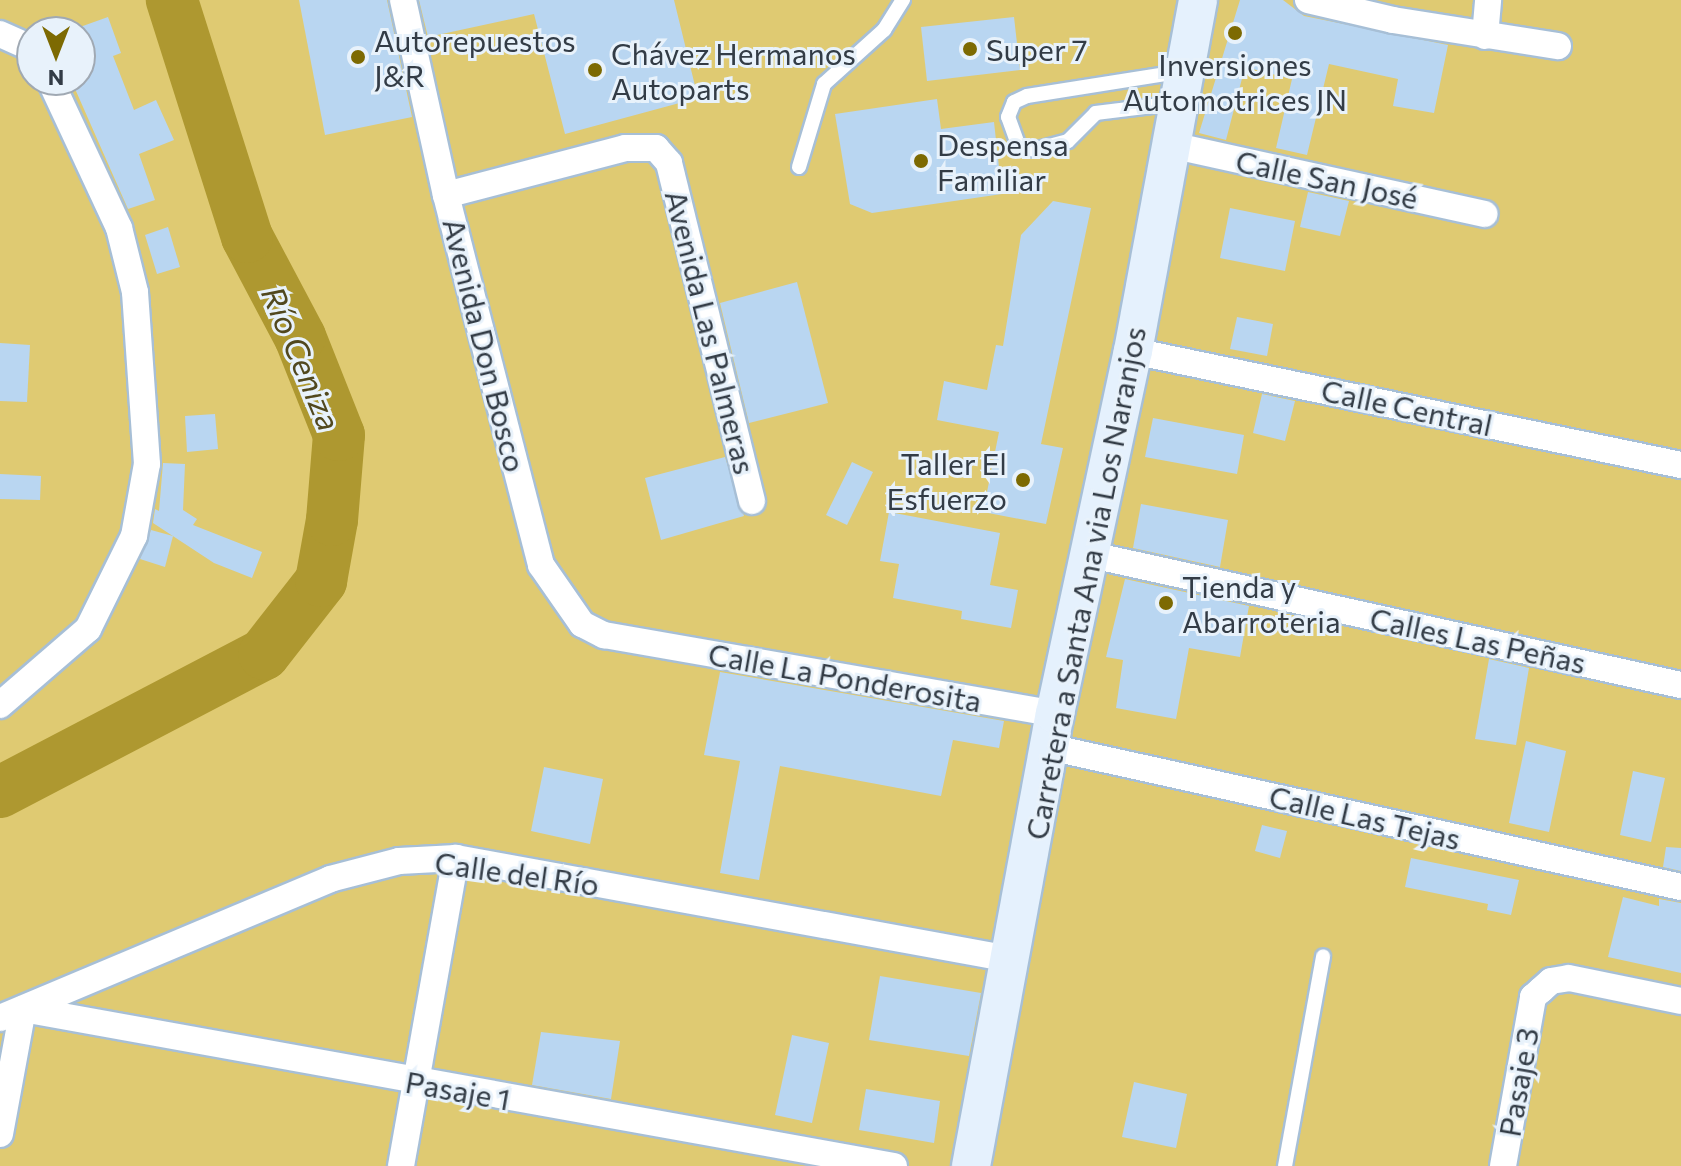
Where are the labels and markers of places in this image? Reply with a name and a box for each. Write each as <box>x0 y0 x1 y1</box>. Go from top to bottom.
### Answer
place label: Autorepuestos J&R <box>374 22 576 92</box>
marker: Inversiones Automotrices JN <box>1226 24 1244 42</box>
place label: Super 7 <box>986 31 1087 67</box>
place label: Chávez Hermanos Autoparts <box>611 35 856 106</box>
marker: Super 7 <box>961 40 979 58</box>
place label: Inversiones Automotrices JN <box>1123 46 1347 116</box>
marker: Autorepuestos J&R <box>349 48 367 66</box>
marker: Chávez Hermanos Autoparts <box>586 61 604 79</box>
place label: Despensa Familiar <box>937 126 1069 196</box>
marker: Despensa Familiar <box>912 152 930 170</box>
place label: Taller El Esfuerzo <box>886 445 1007 516</box>
marker: Taller El Esfuerzo <box>1014 471 1032 489</box>
place label: Tienda y Abarroteria <box>1182 568 1341 638</box>
marker: Tienda y Abarroteria <box>1157 594 1175 612</box>

